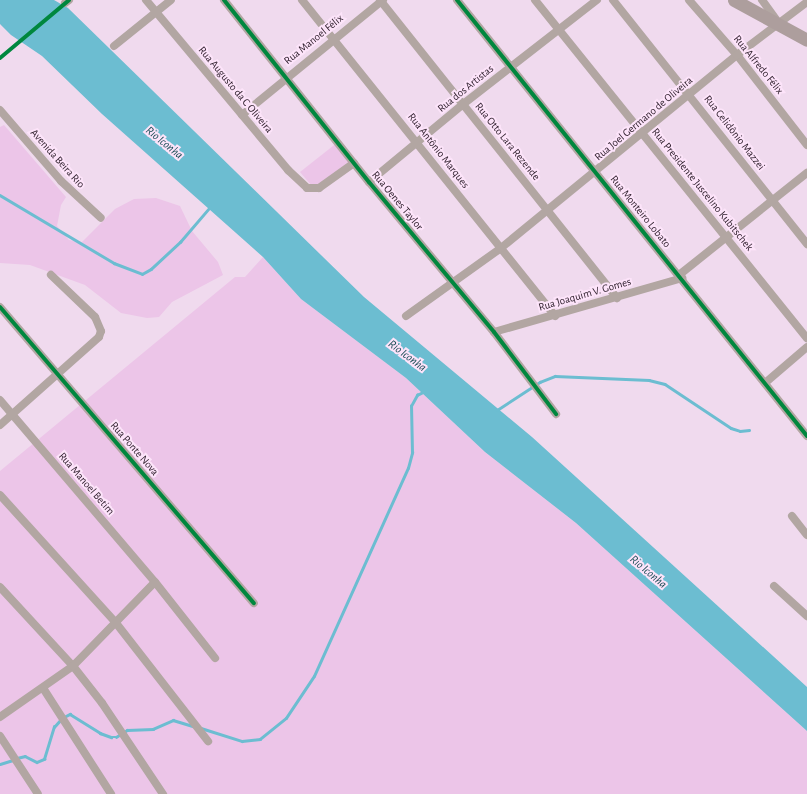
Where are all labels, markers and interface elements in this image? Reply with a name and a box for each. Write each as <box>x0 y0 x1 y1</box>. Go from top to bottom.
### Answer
street label: Rua Manoel Félix <box>282 12 346 68</box>
street label: Rua Alfredo Félix <box>730 33 786 97</box>
street label: Rua Augusto da C Oliveira <box>195 44 275 136</box>
street label: Rua dos Artistas <box>435 62 497 116</box>
street label: Rua Joel Germano de Oliveira <box>592 74 696 164</box>
street label: Rua Celidônio Mazzei <box>701 93 767 173</box>
street label: Rua Otto Lara Rezende <box>472 101 542 183</box>
street label: Rua Antônio Marques <box>404 111 472 191</box>
water label: Rio Iconha <box>142 124 186 162</box>
street label: Rua Presidente Juscelino Kubitschek <box>648 126 756 254</box>
street label: Avenida Beira Rio <box>27 127 87 191</box>
street label: Rua Oenes Taylor <box>369 169 425 233</box>
street label: Rua Monteiro Lobato <box>607 173 673 251</box>
street label: Rua Joaquim V. Gomes <box>537 275 633 315</box>
water label: Rio Iconha <box>385 337 429 375</box>
street label: Rua Ponte Nova <box>107 419 161 479</box>
street label: Rua Manoel Betim <box>55 450 117 518</box>
water label: Rio Iconha <box>627 552 669 592</box>

